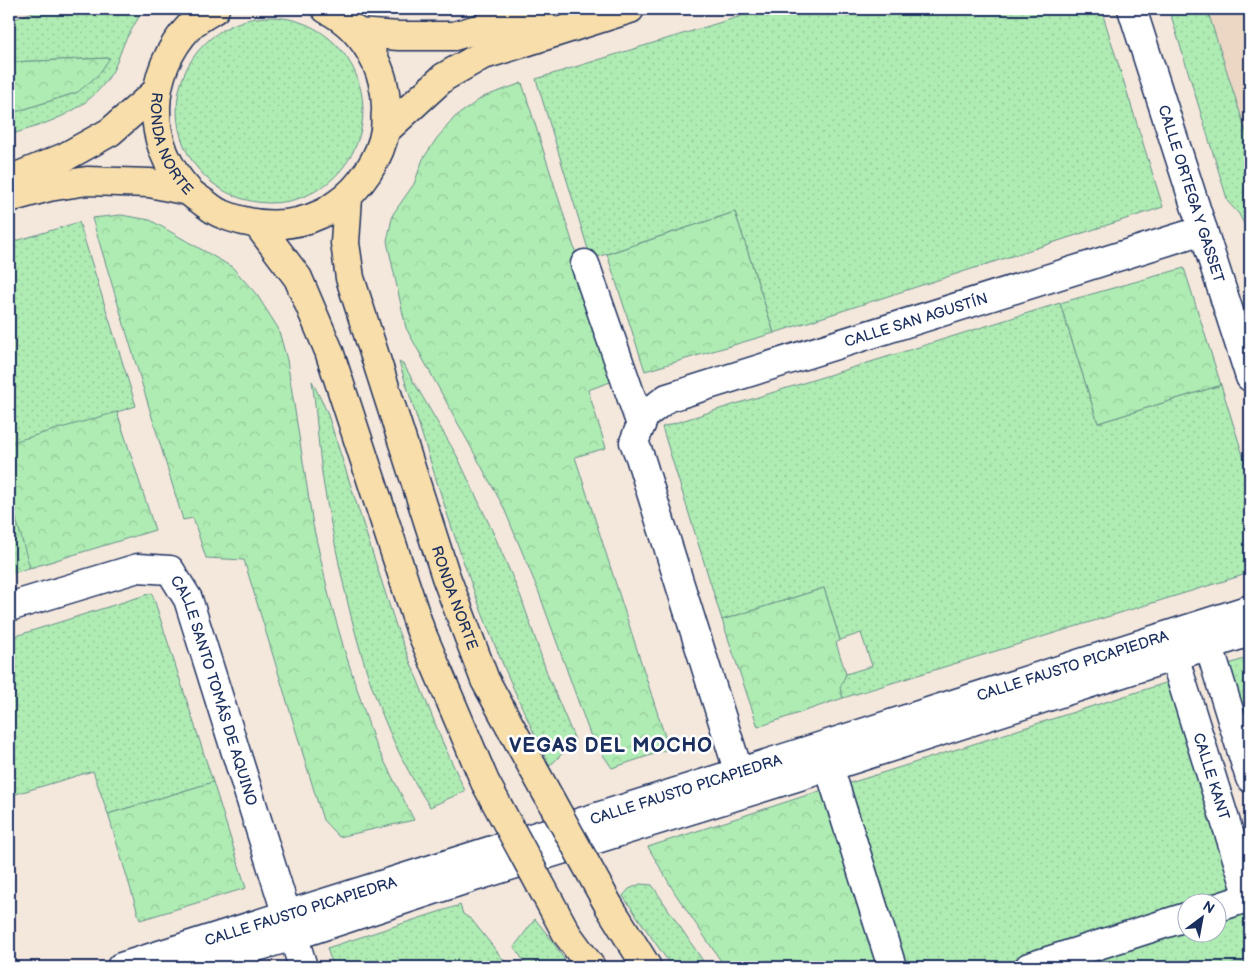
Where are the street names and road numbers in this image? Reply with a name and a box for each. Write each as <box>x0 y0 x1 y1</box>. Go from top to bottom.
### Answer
street label: RONDA NORTE <box>146 91 197 199</box>
street label: CALLE ORTEGA Y GASSET <box>1154 103 1229 285</box>
street label: CALLE SAN AGUSTÍN <box>842 289 990 351</box>
street label: RONDA NORTE <box>427 543 482 653</box>
street label: CALLE SANTO TOMÁS DE AQUINO <box>166 572 262 808</box>
street label: CALLE FAUSTO PICAPIEDRA <box>974 626 1171 705</box>
street label: CALLE KANT <box>1189 730 1234 822</box>
street label: CALLE FAUSTO PICAPIEDRA <box>588 750 785 829</box>
street label: CALLE FAUSTO PICAPIEDRA <box>202 872 400 950</box>

